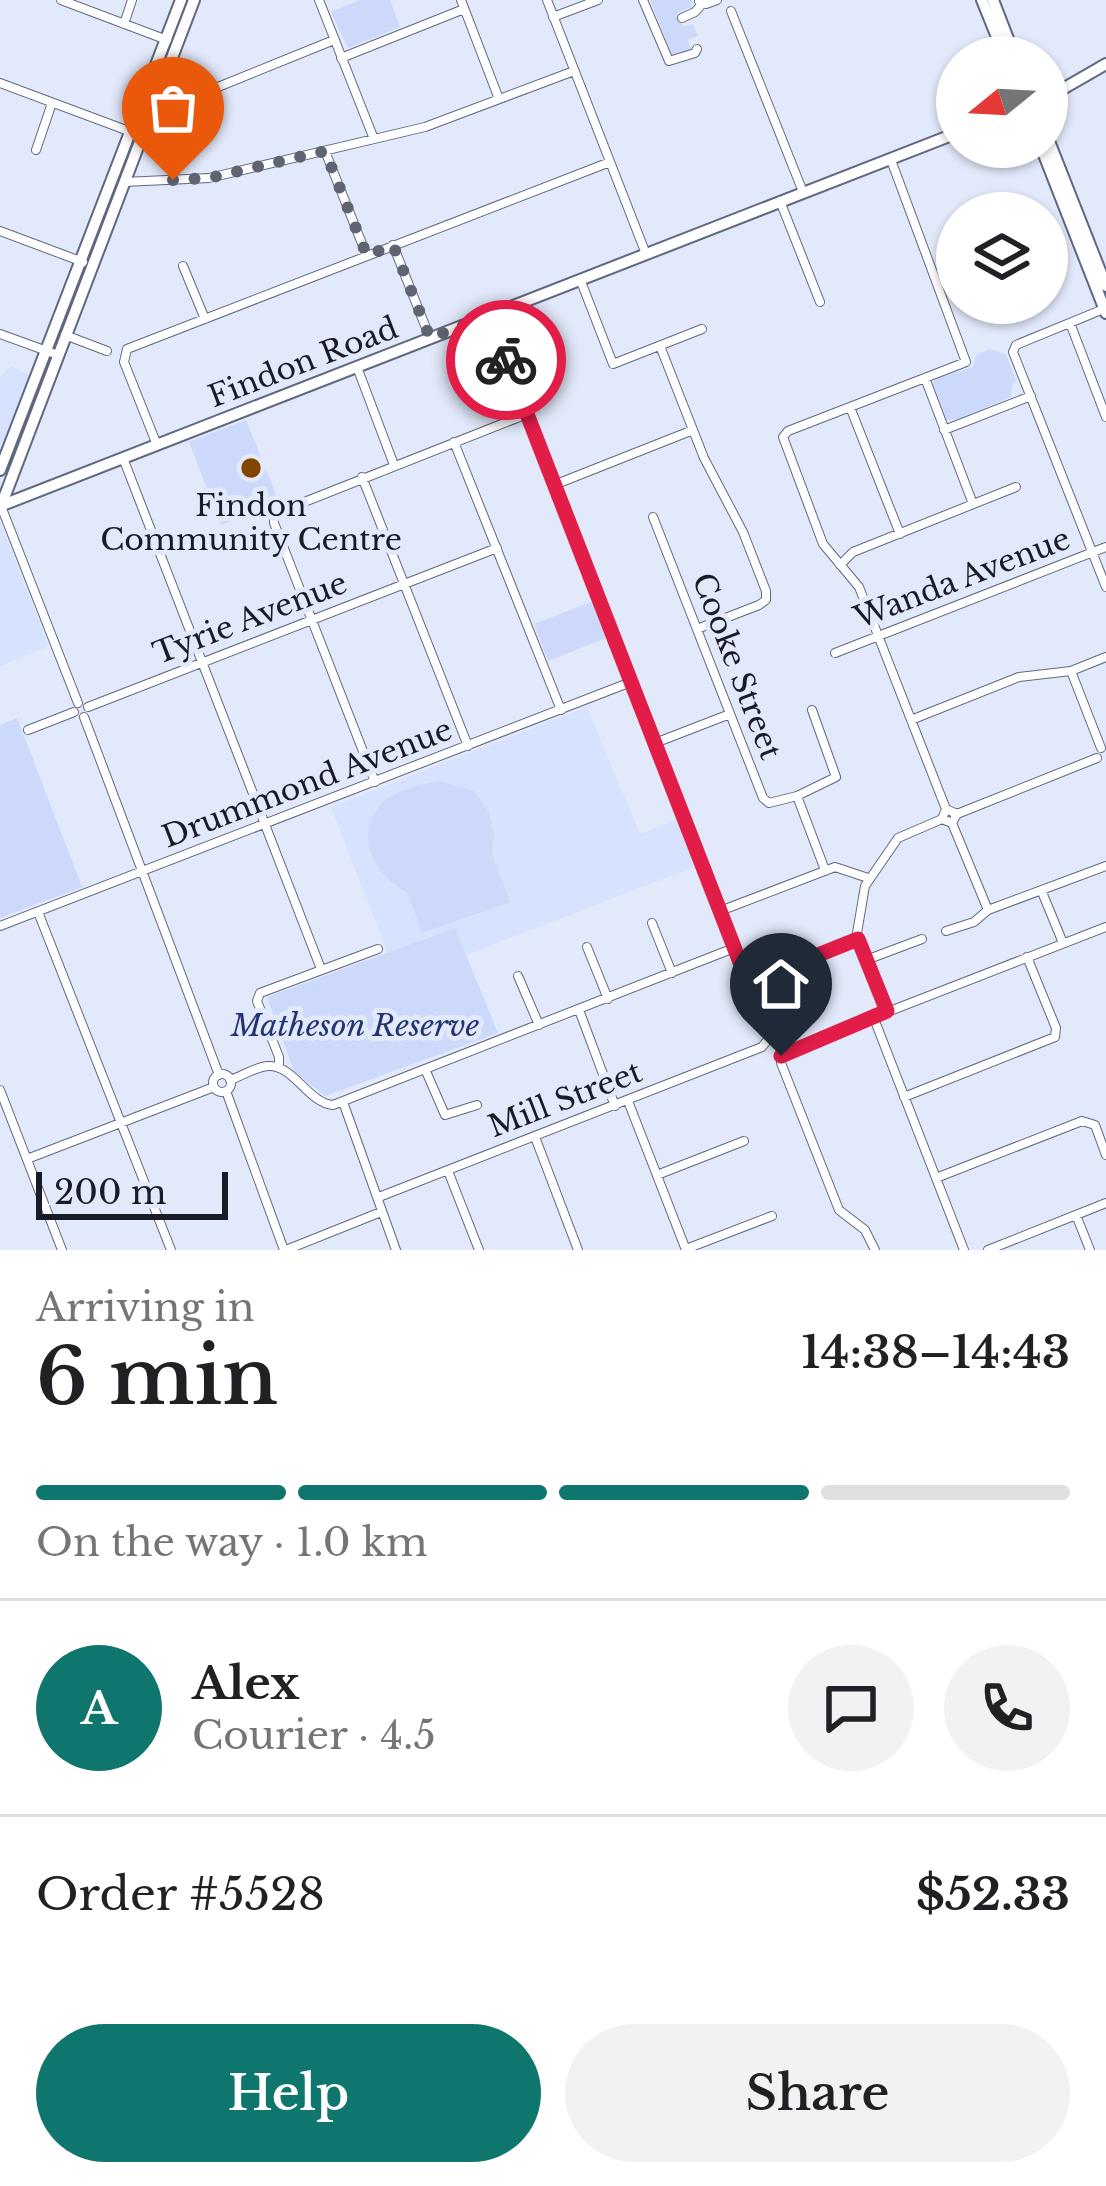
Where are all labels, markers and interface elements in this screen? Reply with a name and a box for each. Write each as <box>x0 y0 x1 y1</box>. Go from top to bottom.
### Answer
north arrow <box>936 36 1068 168</box>
map controls <box>936 36 1068 324</box>
pin <box>122 57 224 180</box>
icon: bag <box>140 75 206 141</box>
button: layers <box>936 192 1068 324</box>
courier <box>446 300 566 420</box>
street label: Findon Road <box>203 309 403 415</box>
icon: bike <box>473 327 539 393</box>
marker: Findon Community Centre <box>238 455 264 481</box>
place label: Findon Community Centre <box>100 487 402 558</box>
street label: Wanda Avenue <box>848 520 1075 637</box>
street label: Tyrie Avenue <box>148 564 352 672</box>
street label: Cooke Street <box>684 568 790 765</box>
street label: Drummond Avenue <box>157 711 457 855</box>
pin <box>730 933 832 1056</box>
icon: home <box>748 951 814 1017</box>
park label: Matheson Reserve <box>230 1007 479 1044</box>
street label: Mill Street <box>483 1053 648 1145</box>
scale bar <box>36 1166 228 1219</box>
text: 200 m <box>54 1172 166 1213</box>
text: Arriving in <box>36 1283 255 1332</box>
text: 14:38–14:43 <box>801 1324 1070 1380</box>
text: 6 min <box>36 1328 278 1425</box>
text: On the way · 1.0 km <box>36 1518 428 1567</box>
button: chat <box>788 1645 914 1771</box>
button: phone <box>944 1645 1070 1771</box>
text: Alex <box>192 1655 299 1711</box>
text: A <box>81 1680 117 1736</box>
text: Courier · 4.5 <box>192 1711 436 1760</box>
text: Order #5528 <box>36 1866 325 1922</box>
text: $52.33 <box>916 1866 1070 1922</box>
button: Help <box>36 2024 541 2162</box>
button: Share <box>565 2024 1070 2162</box>

